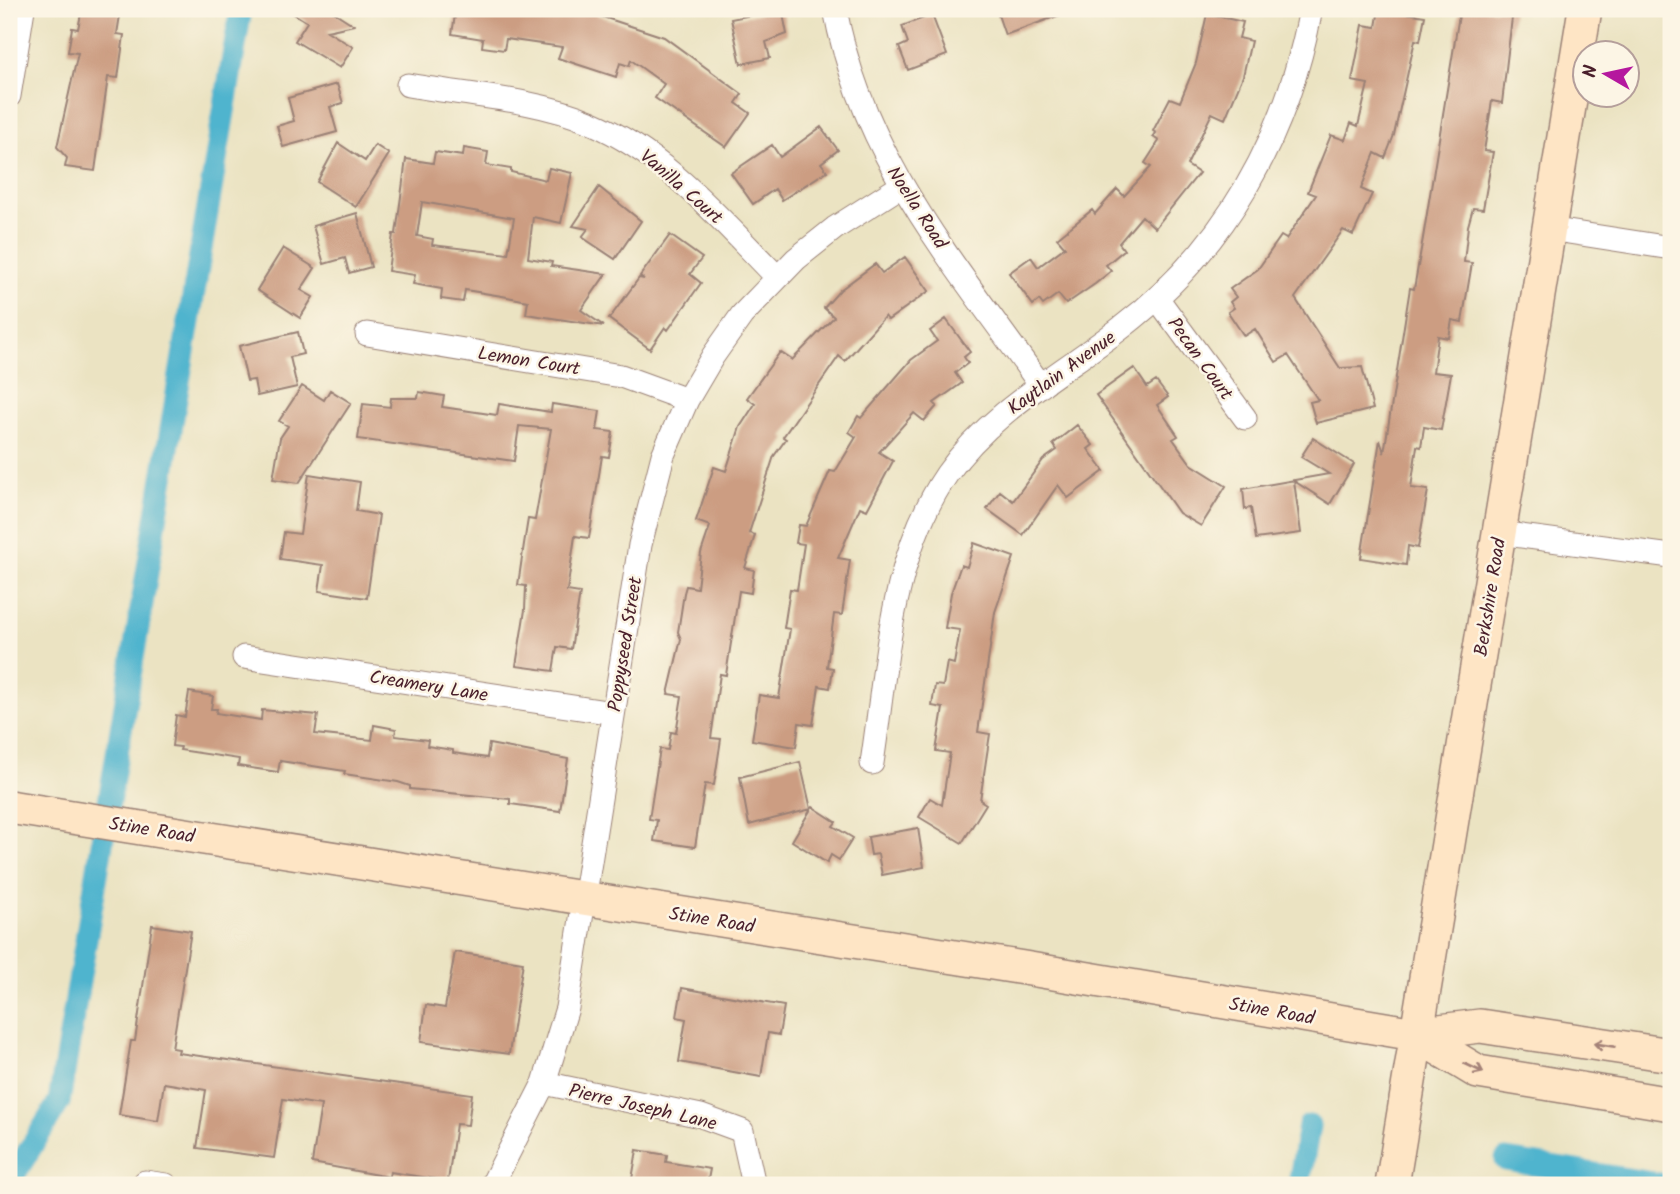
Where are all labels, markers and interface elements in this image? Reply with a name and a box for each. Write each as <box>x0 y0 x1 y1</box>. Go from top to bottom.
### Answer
north arrow <box>1572 38 1642 108</box>
text: N <box>1575 63 1607 80</box>
street label: Vanilla Court <box>632 143 730 233</box>
street label: Noella Road <box>878 161 955 256</box>
street label: Pecan Court <box>1159 311 1240 408</box>
street label: Kaytlain Avenue <box>1002 324 1123 423</box>
street label: Lemon Court <box>475 339 583 385</box>
street label: Berkshire Road <box>1467 536 1515 659</box>
street label: Poppyseed Street <box>600 574 652 714</box>
street label: Creamery Lane <box>367 663 491 711</box>
street label: Stine Road <box>107 809 197 853</box>
street label: Stine Road <box>667 899 757 943</box>
street label: Stine Road <box>1227 990 1317 1034</box>
one-way arrow <box>1593 1038 1616 1051</box>
one-way arrow <box>1463 1062 1484 1075</box>
street label: Pierre Joseph Lane <box>566 1076 720 1140</box>

